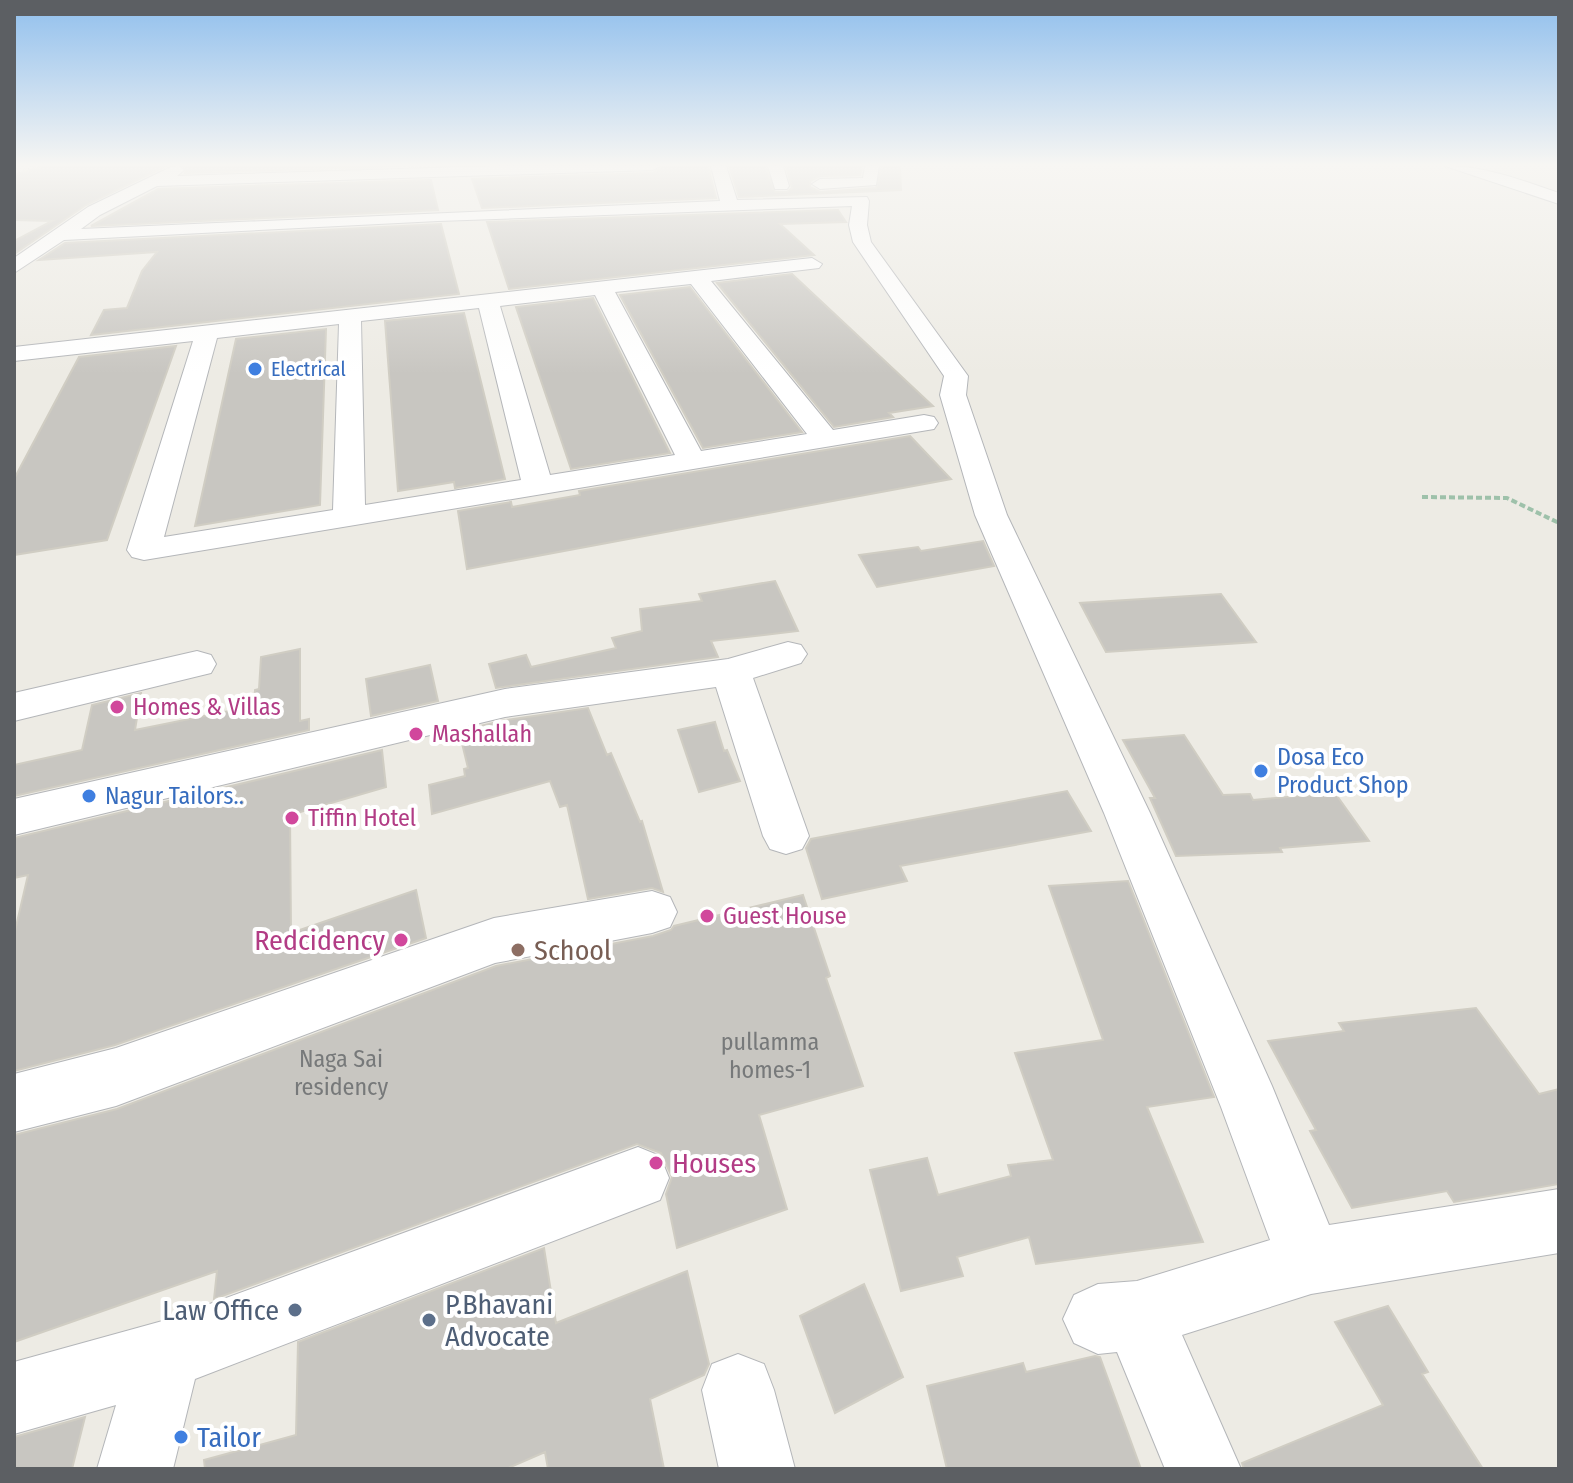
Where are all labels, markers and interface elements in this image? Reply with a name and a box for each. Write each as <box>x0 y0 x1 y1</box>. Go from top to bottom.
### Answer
place label: Electrical <box>271 357 346 381</box>
marker: Electrical <box>246 360 264 378</box>
place label: Homes & Villas <box>133 693 281 721</box>
marker: Homes & Villas <box>108 698 126 716</box>
place label: Mashallah <box>432 720 532 748</box>
marker: Mashallah <box>407 725 425 743</box>
place label: Dosa Eco Product Shop <box>1277 743 1409 799</box>
marker: Dosa Eco Product Shop <box>1252 762 1270 780</box>
place label: Nagur Tailors.. <box>105 782 244 810</box>
marker: Nagur Tailors.. <box>80 787 98 805</box>
place label: Tiffin Hotel <box>308 804 416 832</box>
marker: Tiffin Hotel <box>283 809 301 827</box>
place label: Guest House <box>723 902 847 930</box>
marker: Guest House <box>698 907 716 925</box>
place label: Redcidency <box>254 924 386 957</box>
marker: Redcidency <box>392 931 410 949</box>
place label: School <box>534 934 611 967</box>
marker: School <box>509 941 527 959</box>
house number: pullamma homes-1 <box>721 1028 819 1084</box>
house number: Naga Sai residency <box>294 1045 388 1101</box>
place label: Houses <box>672 1147 756 1180</box>
marker: Houses <box>647 1154 665 1172</box>
place label: P.Bhavani Advocate <box>445 1288 553 1353</box>
place label: Law Office <box>162 1294 279 1327</box>
marker: Law Office <box>286 1301 304 1319</box>
marker: P.Bhavani Advocate <box>420 1311 438 1329</box>
place label: Tailor <box>197 1421 261 1454</box>
marker: Tailor <box>172 1428 190 1446</box>

